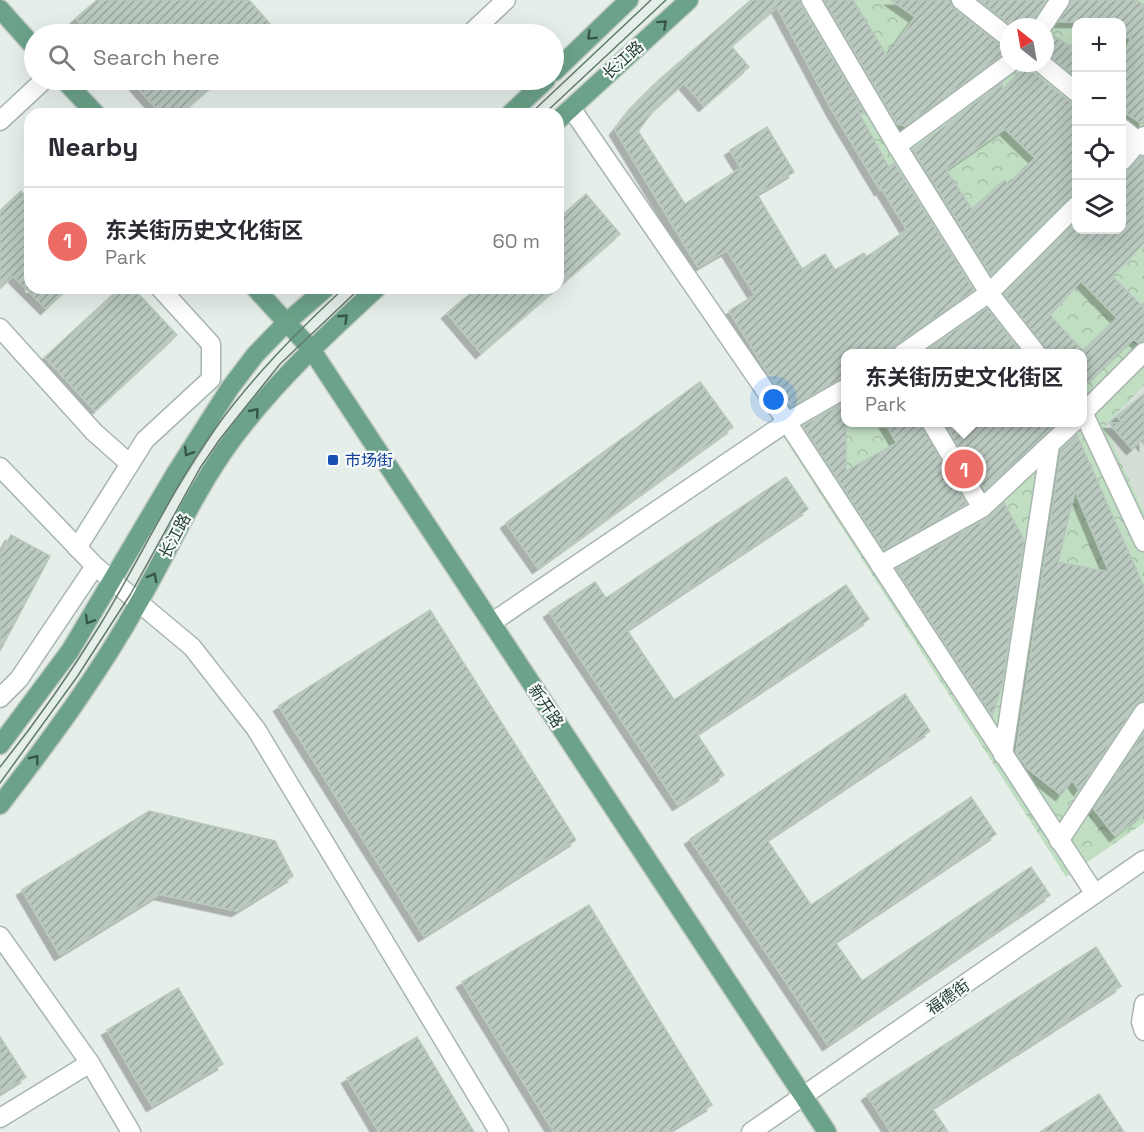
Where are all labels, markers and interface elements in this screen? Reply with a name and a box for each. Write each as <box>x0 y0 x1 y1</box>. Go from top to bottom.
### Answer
north arrow <box>1000 18 1054 72</box>
map controls <box>1072 18 1126 234</box>
button: + <box>1072 18 1126 72</box>
one-way arrow <box>656 20 667 31</box>
search box <box>24 24 564 90</box>
one-way arrow <box>587 29 598 40</box>
street label: 长江路 <box>598 36 648 84</box>
icon: search <box>45 41 78 74</box>
text: Search here <box>93 43 220 71</box>
button: − <box>1072 72 1126 126</box>
button: locate <box>1072 126 1126 180</box>
text: Nearby <box>48 130 138 164</box>
button: layers <box>1072 180 1126 234</box>
text: 东关街历史文化街区 <box>105 216 303 244</box>
text: 1 <box>63 228 72 254</box>
text: 60 m <box>493 228 540 254</box>
text: Park <box>105 244 147 270</box>
one-way arrow <box>336 315 347 326</box>
popup <box>841 349 1087 427</box>
text: 东关街历史文化街区 <box>865 363 1063 391</box>
your location <box>759 385 788 414</box>
text: Park <box>865 391 907 417</box>
one-way arrow <box>247 407 258 418</box>
one-way arrow <box>184 446 196 456</box>
pin: 1 <box>944 446 984 492</box>
place label: 市场街 <box>345 450 393 471</box>
marker: 市场街 <box>326 453 340 467</box>
street label: 长江路 <box>154 510 196 562</box>
one-way arrow <box>146 573 157 584</box>
one-way arrow <box>84 614 96 624</box>
street label: 新开路 <box>524 680 568 732</box>
one-way arrow <box>28 754 39 765</box>
street label: 福德街 <box>922 975 974 1019</box>

